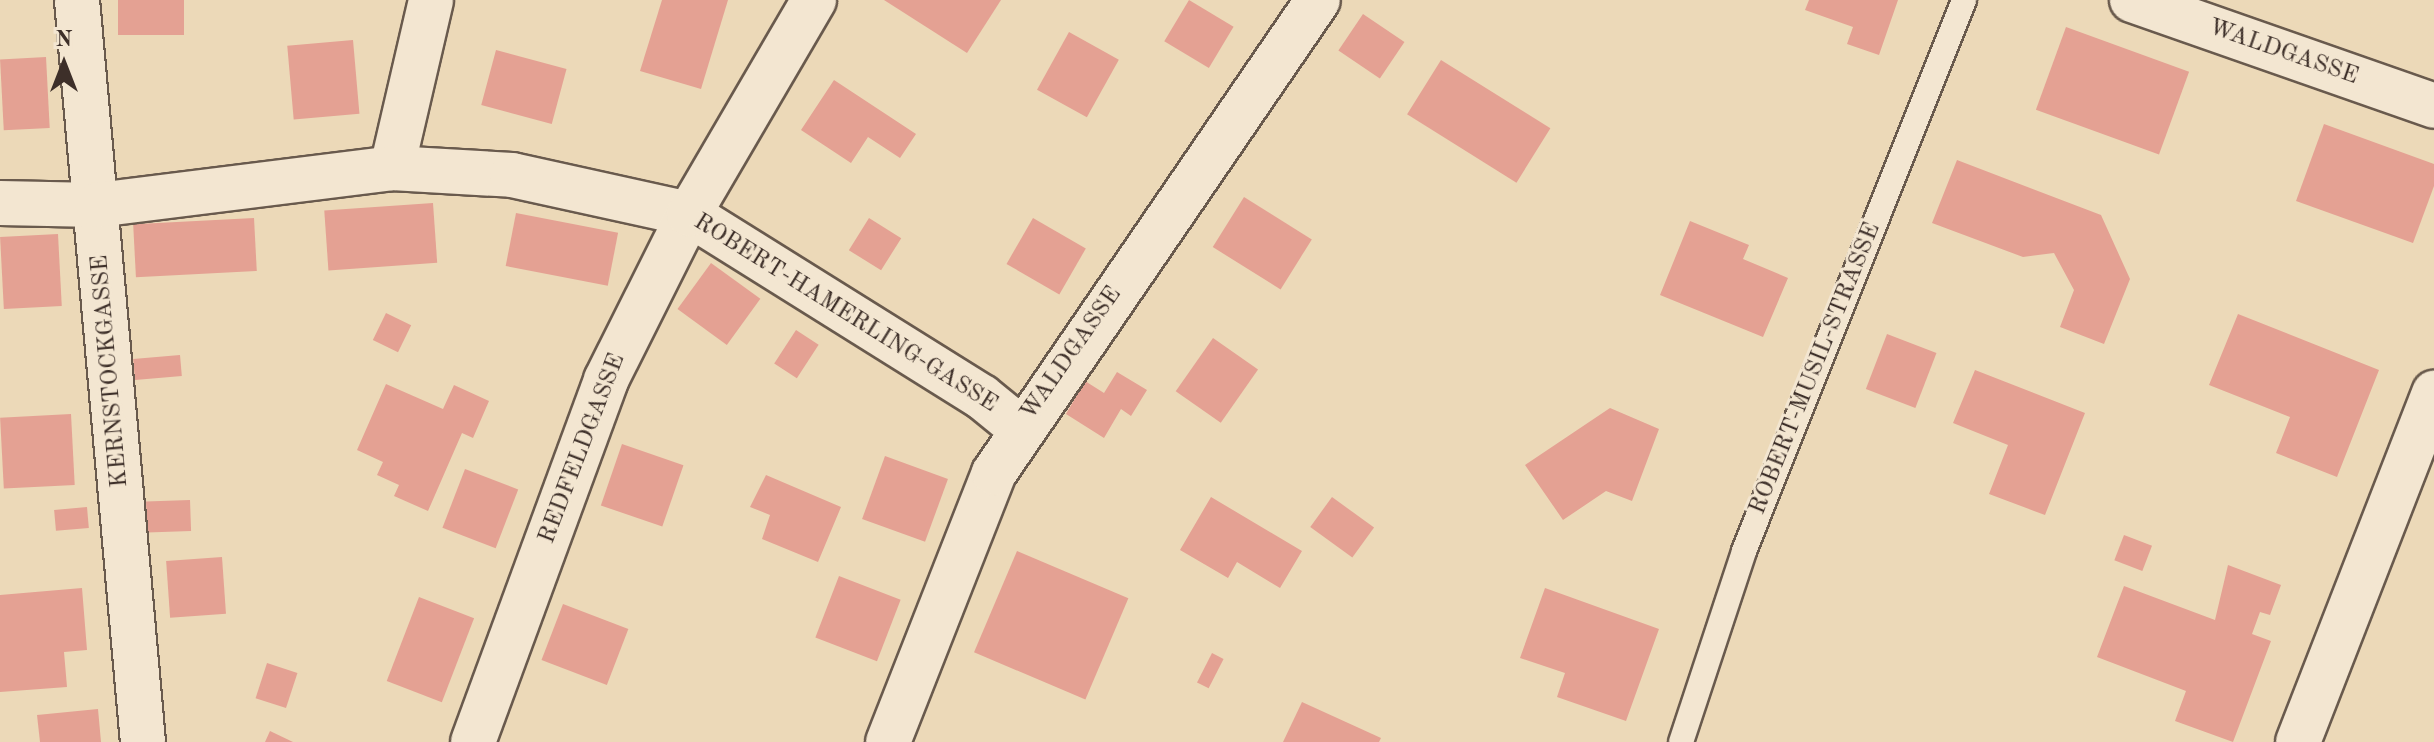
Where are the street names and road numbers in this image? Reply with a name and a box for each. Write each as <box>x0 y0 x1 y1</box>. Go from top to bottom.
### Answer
street label: WALDGASSE <box>2204 14 2362 92</box>
street label: ROBERT-HAMERLING-GASSE <box>688 208 1002 420</box>
street label: ROBERT-MUSIL-STRASSE <box>1744 219 1888 519</box>
street label: KERNSTOCKGASSE <box>86 253 136 489</box>
street label: WALDGASSE <box>1015 282 1129 426</box>
street label: REDFELDGASSE <box>534 350 632 548</box>

